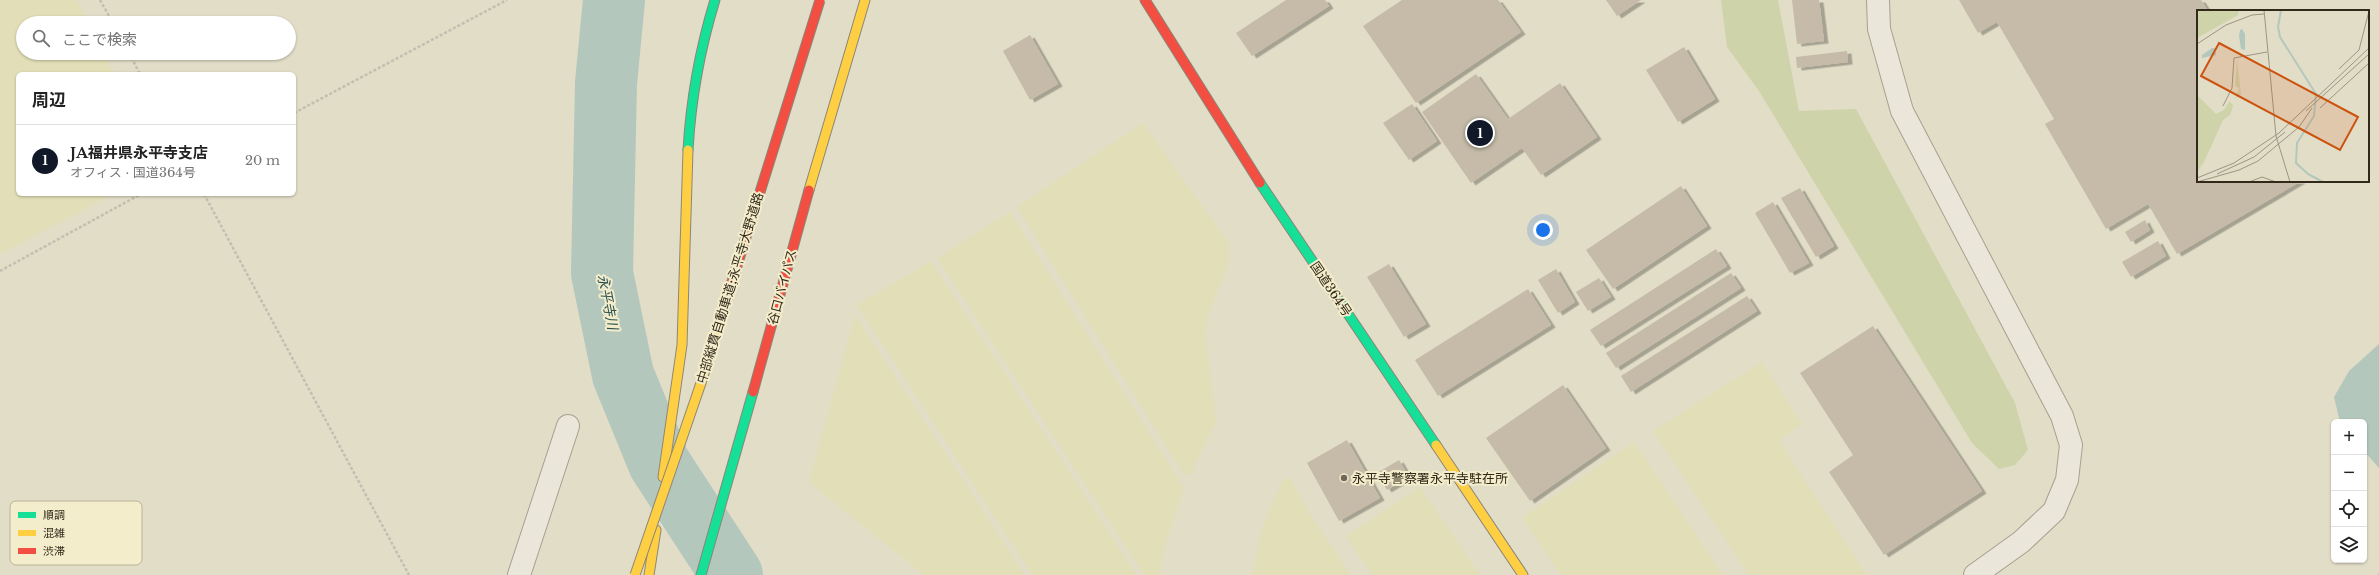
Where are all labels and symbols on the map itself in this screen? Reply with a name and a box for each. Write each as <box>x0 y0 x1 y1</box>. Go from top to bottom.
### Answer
inset map <box>2197 10 2369 182</box>
pin: 1 <box>1467 118 1493 148</box>
street label: 中部縦貫自動車道;永平寺大野道路 <box>693 190 767 386</box>
your location <box>1533 220 1553 240</box>
street label: 谷口バイパス <box>764 247 800 327</box>
street label: 国道364号 <box>1306 258 1356 320</box>
water label: 永平寺川 <box>594 273 623 333</box>
place label: 永平寺警察署永平寺駐在所 <box>1352 470 1508 487</box>
marker: 永平寺警察署永平寺駐在所 <box>1339 473 1349 483</box>
legend <box>10 501 142 565</box>
text: 順調 <box>43 508 65 522</box>
text: 混雑 <box>43 526 65 540</box>
text: 渋滞 <box>43 544 65 558</box>

